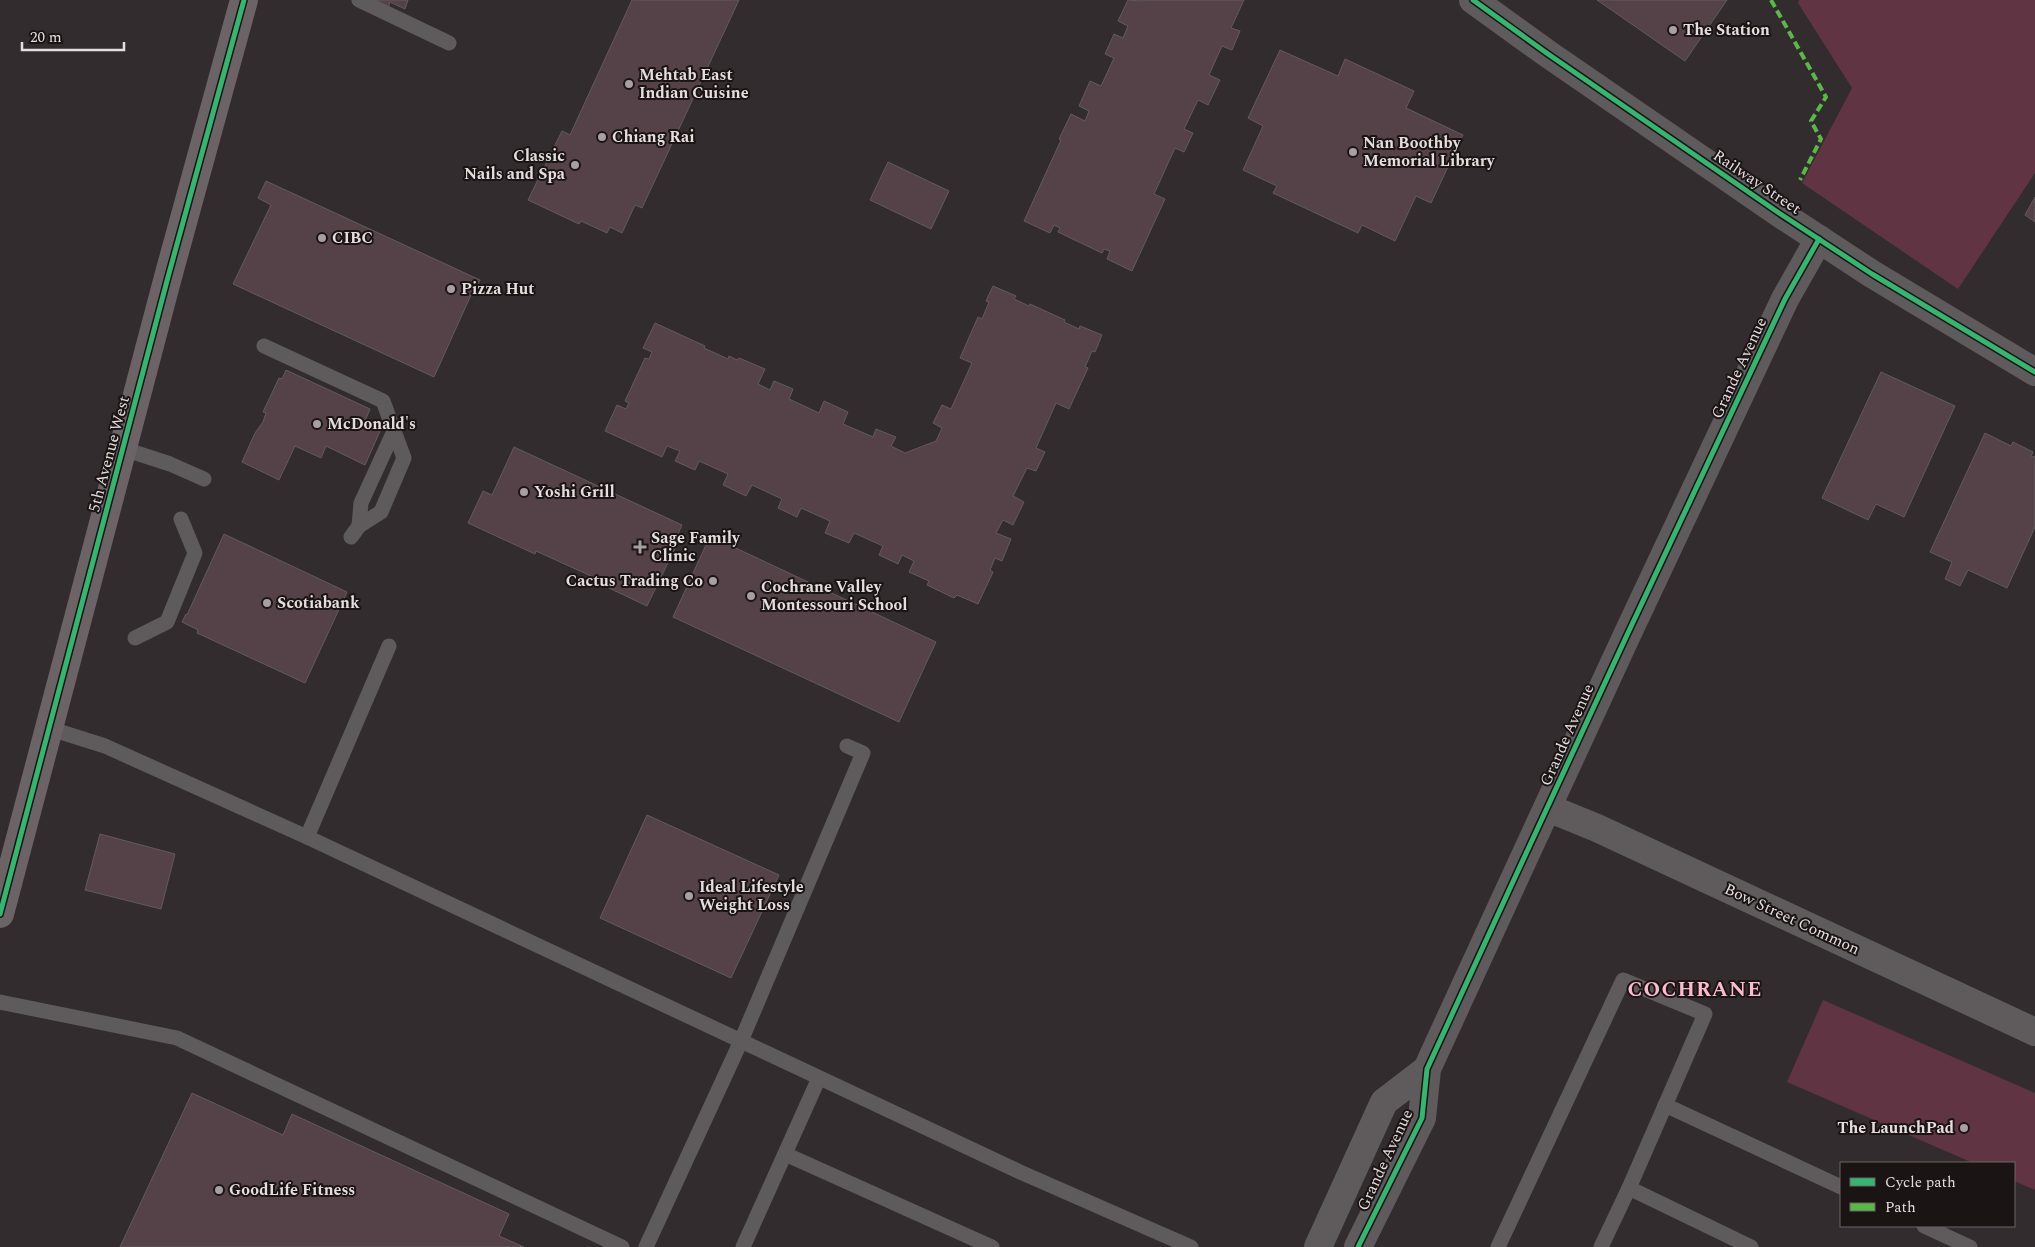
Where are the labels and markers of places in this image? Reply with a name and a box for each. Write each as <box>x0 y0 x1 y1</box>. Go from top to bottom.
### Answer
place label: The Station <box>1683 18 1770 42</box>
marker: The Station <box>1667 24 1679 36</box>
place label: Mehtab East Indian Cuisine <box>639 63 749 105</box>
marker: Mehtab East Indian Cuisine <box>623 78 635 90</box>
place label: Chiang Rai <box>612 125 695 149</box>
marker: Chiang Rai <box>596 131 608 143</box>
place label: Nan Boothby Memorial Library <box>1363 131 1496 173</box>
place label: Classic Nails and Spa <box>464 144 566 186</box>
marker: Nan Boothby Memorial Library <box>1347 146 1359 158</box>
marker: Classic Nails and Spa <box>569 159 581 171</box>
place label: CIBC <box>332 226 373 250</box>
marker: CIBC <box>316 232 328 244</box>
place label: Pizza Hut <box>461 277 534 301</box>
marker: Pizza Hut <box>445 283 457 295</box>
place label: McDonald's <box>327 412 416 436</box>
marker: McDonald's <box>311 418 323 430</box>
place label: Yoshi Grill <box>534 480 615 504</box>
marker: Yoshi Grill <box>518 486 530 498</box>
place label: Sage Family Clinic <box>651 526 741 568</box>
marker: Sage Family Clinic <box>633 540 647 554</box>
place label: Cactus Trading Co <box>566 569 703 593</box>
marker: Cactus Trading Co <box>707 575 719 587</box>
place label: Cochrane Valley Montessouri School <box>761 575 908 617</box>
marker: Cochrane Valley Montessouri School <box>745 590 757 602</box>
place label: Scotiabank <box>277 591 360 615</box>
marker: Scotiabank <box>261 597 273 609</box>
place label: Ideal Lifestyle Weight Loss <box>699 875 804 917</box>
marker: Ideal Lifestyle Weight Loss <box>683 890 695 902</box>
place label: The LaunchPad <box>1837 1116 1954 1140</box>
marker: The LaunchPad <box>1958 1122 1970 1134</box>
place label: GoodLife Fitness <box>229 1178 355 1202</box>
marker: GoodLife Fitness <box>213 1184 225 1196</box>

